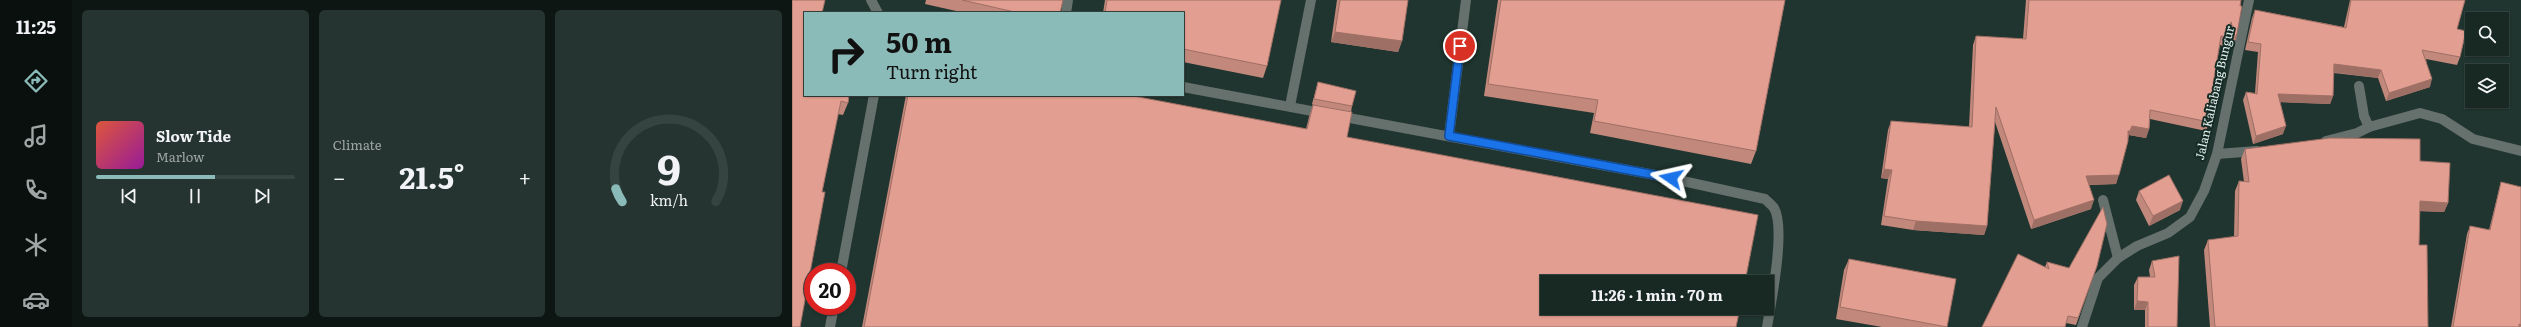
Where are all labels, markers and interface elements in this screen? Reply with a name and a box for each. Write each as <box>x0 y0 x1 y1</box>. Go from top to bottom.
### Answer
map controls <box>2465 12 2509 108</box>
button: search <box>2465 12 2509 56</box>
text: 11:25 <box>16 13 56 40</box>
text: 50 m <box>886 20 952 62</box>
street label: Jalan Kaliabang Bungur <box>2190 24 2238 162</box>
icon: right <box>820 28 872 80</box>
pin <box>1443 29 1477 63</box>
icon: arrive <box>1449 35 1471 57</box>
text: Turn right <box>886 58 977 85</box>
button: layers <box>2465 64 2509 108</box>
icon: directions <box>22 67 50 95</box>
icon: music <box>22 122 50 150</box>
text: Slow Tide <box>156 124 231 147</box>
text: Climate <box>333 135 381 154</box>
text: 9 <box>657 135 681 197</box>
text: Marlow <box>156 147 204 166</box>
text: 21.5° <box>399 154 465 198</box>
position arrow <box>1650 157 1692 199</box>
text: − <box>333 160 345 193</box>
text: + <box>519 160 531 193</box>
icon: phone <box>22 176 50 204</box>
icon: previous <box>118 185 140 207</box>
icon: pause <box>184 185 206 207</box>
icon: next <box>251 185 273 207</box>
text: km/h <box>650 188 688 209</box>
icon: climate <box>22 231 50 259</box>
speed limit sign: 20 <box>804 263 856 315</box>
text: 11:26 · 1 min · 70 m <box>1591 283 1723 306</box>
icon: car <box>22 286 50 314</box>

